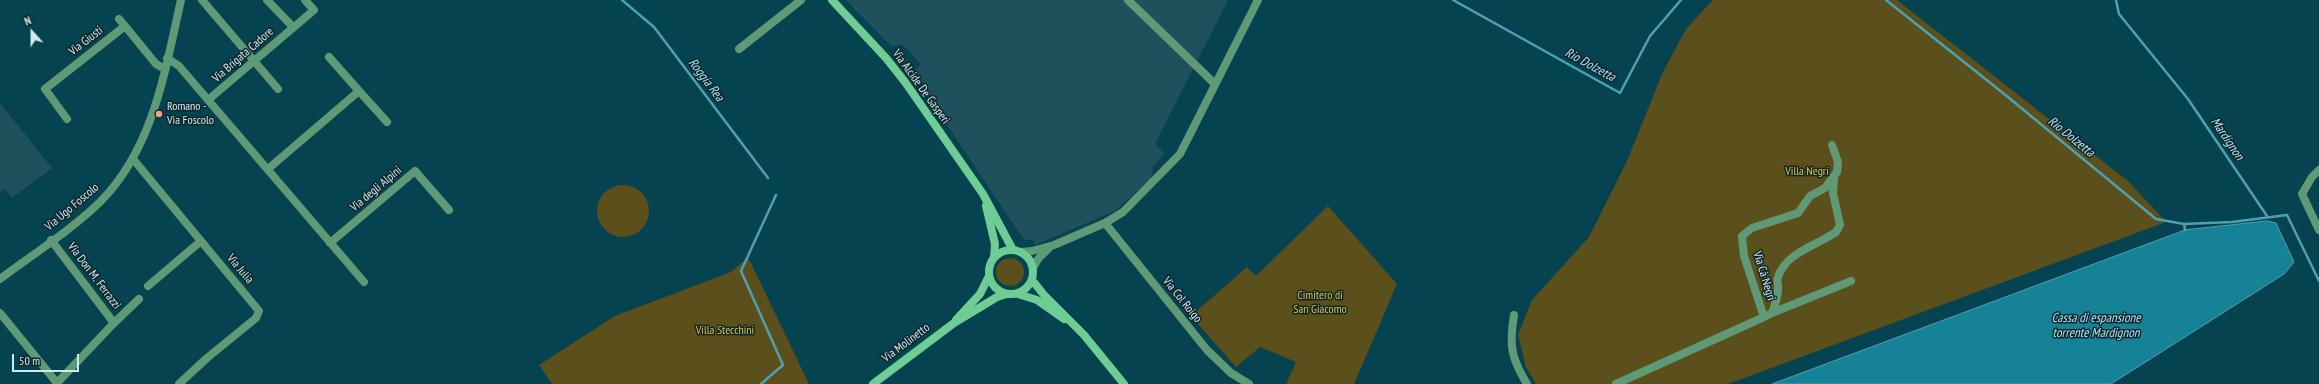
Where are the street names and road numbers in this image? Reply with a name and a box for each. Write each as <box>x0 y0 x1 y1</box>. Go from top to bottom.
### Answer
street label: Via Giusti <box>66 23 106 59</box>
street label: Via Brigata Cadore <box>209 24 277 86</box>
street label: Via Alcide De Gasperi <box>889 47 953 127</box>
street label: Via degli Alpini <box>347 163 405 215</box>
street label: Via Ugo Foscolo <box>42 180 102 234</box>
street label: Via Don M. Ferrazzi <box>64 240 124 312</box>
street label: Via Cà Negri <box>1750 250 1778 302</box>
street label: Via Julia <box>224 251 256 287</box>
street label: Via Col Roigo <box>1159 274 1205 326</box>
street label: Via Molinetto <box>879 321 933 365</box>

